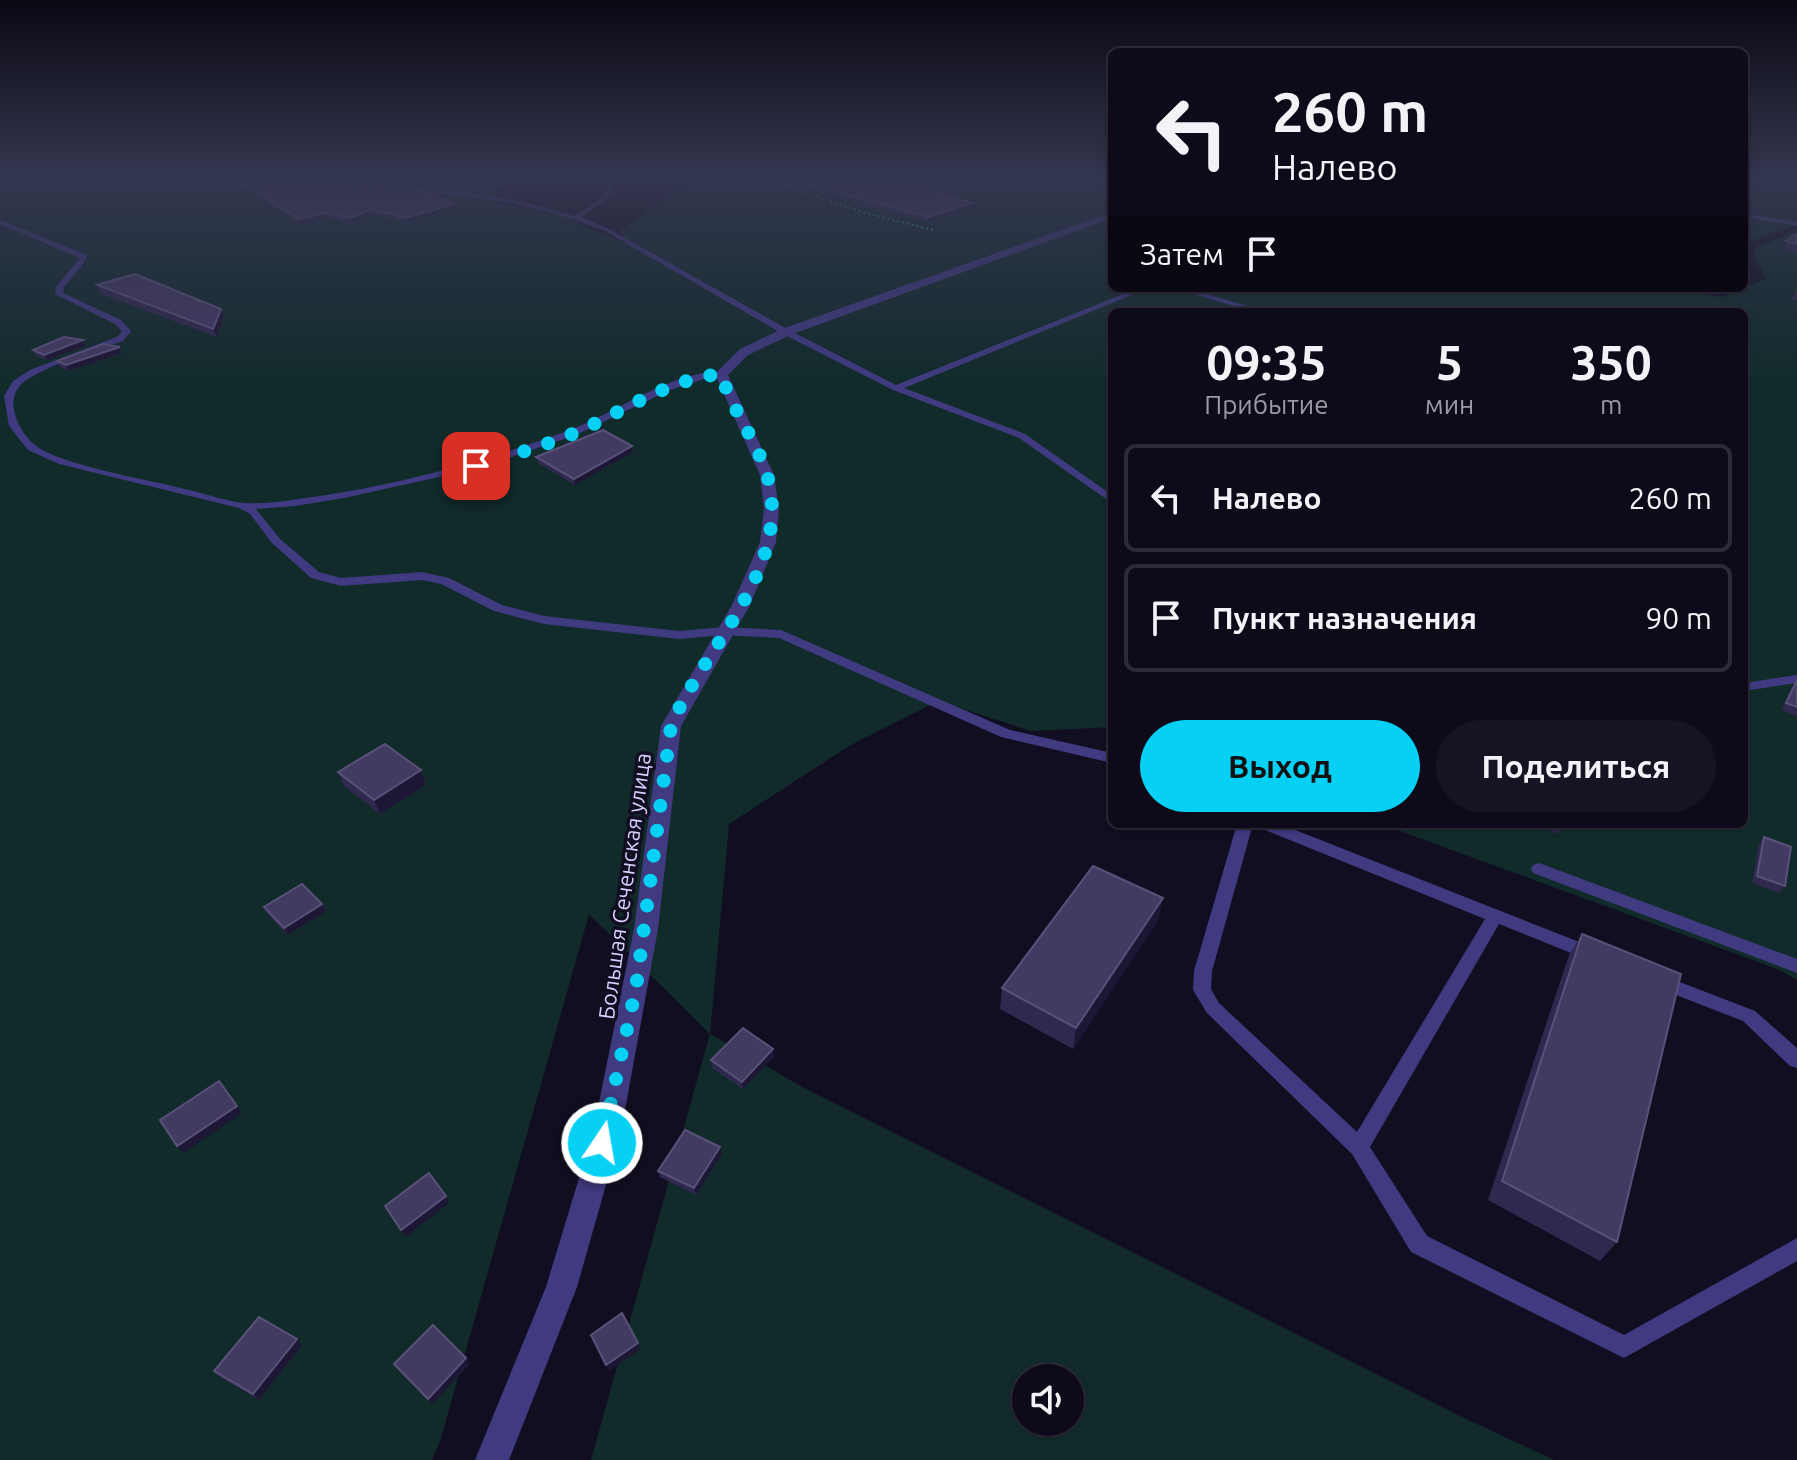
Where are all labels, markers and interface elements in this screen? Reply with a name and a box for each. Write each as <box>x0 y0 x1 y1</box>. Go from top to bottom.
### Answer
icon: left <box>1140 80 1244 184</box>
text: 260 m <box>1272 80 1428 143</box>
text: Налево <box>1272 146 1397 187</box>
icon: arrive <box>1240 232 1284 276</box>
text: Затем <box>1140 237 1224 271</box>
text: 09:35 <box>1206 335 1326 389</box>
text: 5 <box>1436 335 1463 389</box>
text: 350 <box>1571 335 1652 389</box>
text: Прибытие <box>1204 390 1329 419</box>
text: мин <box>1425 390 1474 419</box>
text: m <box>1600 390 1622 419</box>
pin <box>442 432 510 500</box>
icon: arrive <box>454 444 498 488</box>
icon: left <box>1144 476 1188 520</box>
text: Налево <box>1212 481 1322 515</box>
text: 260 m <box>1628 481 1712 515</box>
icon: arrive <box>1144 596 1188 640</box>
text: Пункт назначения <box>1212 601 1477 635</box>
text: 90 m <box>1645 601 1712 635</box>
button: Выход <box>1140 720 1420 812</box>
button: Поделиться <box>1436 720 1716 812</box>
street label: Большая Сеченская улица <box>593 751 655 1021</box>
position arrow <box>560 1101 644 1185</box>
map controls <box>1012 1364 1084 1436</box>
button: sound <box>1012 1364 1084 1436</box>

